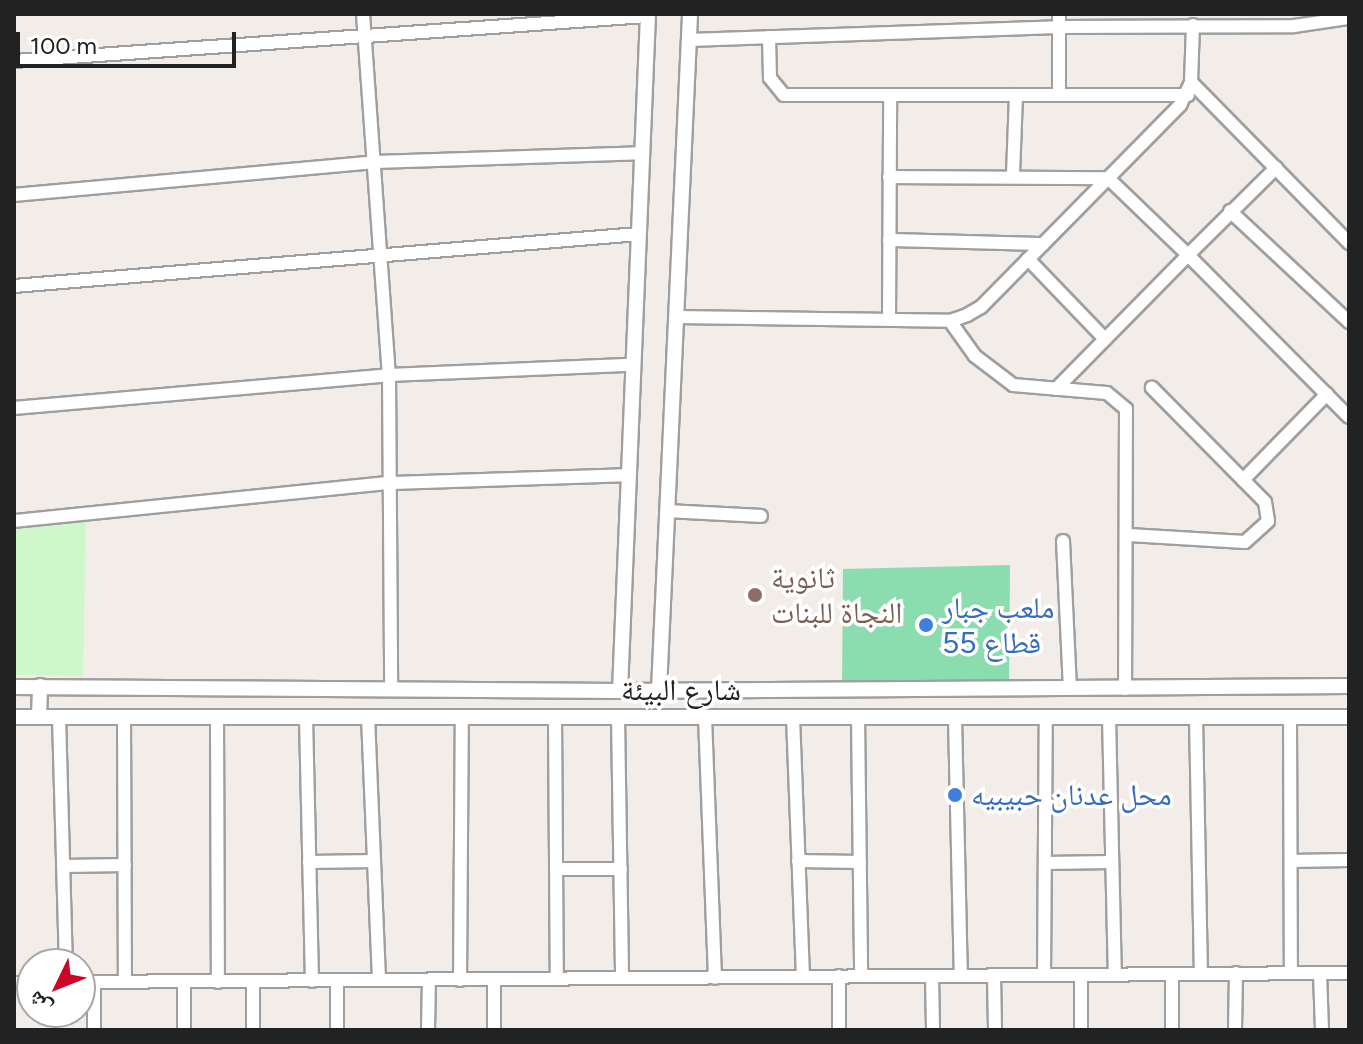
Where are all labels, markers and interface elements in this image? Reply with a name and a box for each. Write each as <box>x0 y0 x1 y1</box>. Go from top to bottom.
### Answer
scale bar <box>20 16 240 66</box>
text: 100 m <box>30 31 97 60</box>
place label: ثانوية النجاة للبنات <box>771 560 902 630</box>
marker: ثانوية النجاة للبنات <box>746 586 764 604</box>
place label: ملعب جبار قطاع 55 <box>942 590 1054 660</box>
marker: ملعب جبار قطاع 55 <box>917 616 935 634</box>
street label: شارع البيئة <box>621 672 741 708</box>
place label: محل عدنان حبيبيه <box>971 777 1172 813</box>
marker: محل عدنان حبيبيه <box>946 786 964 804</box>
north arrow <box>16 948 96 1028</box>
text: ش <box>22 986 57 1021</box>

